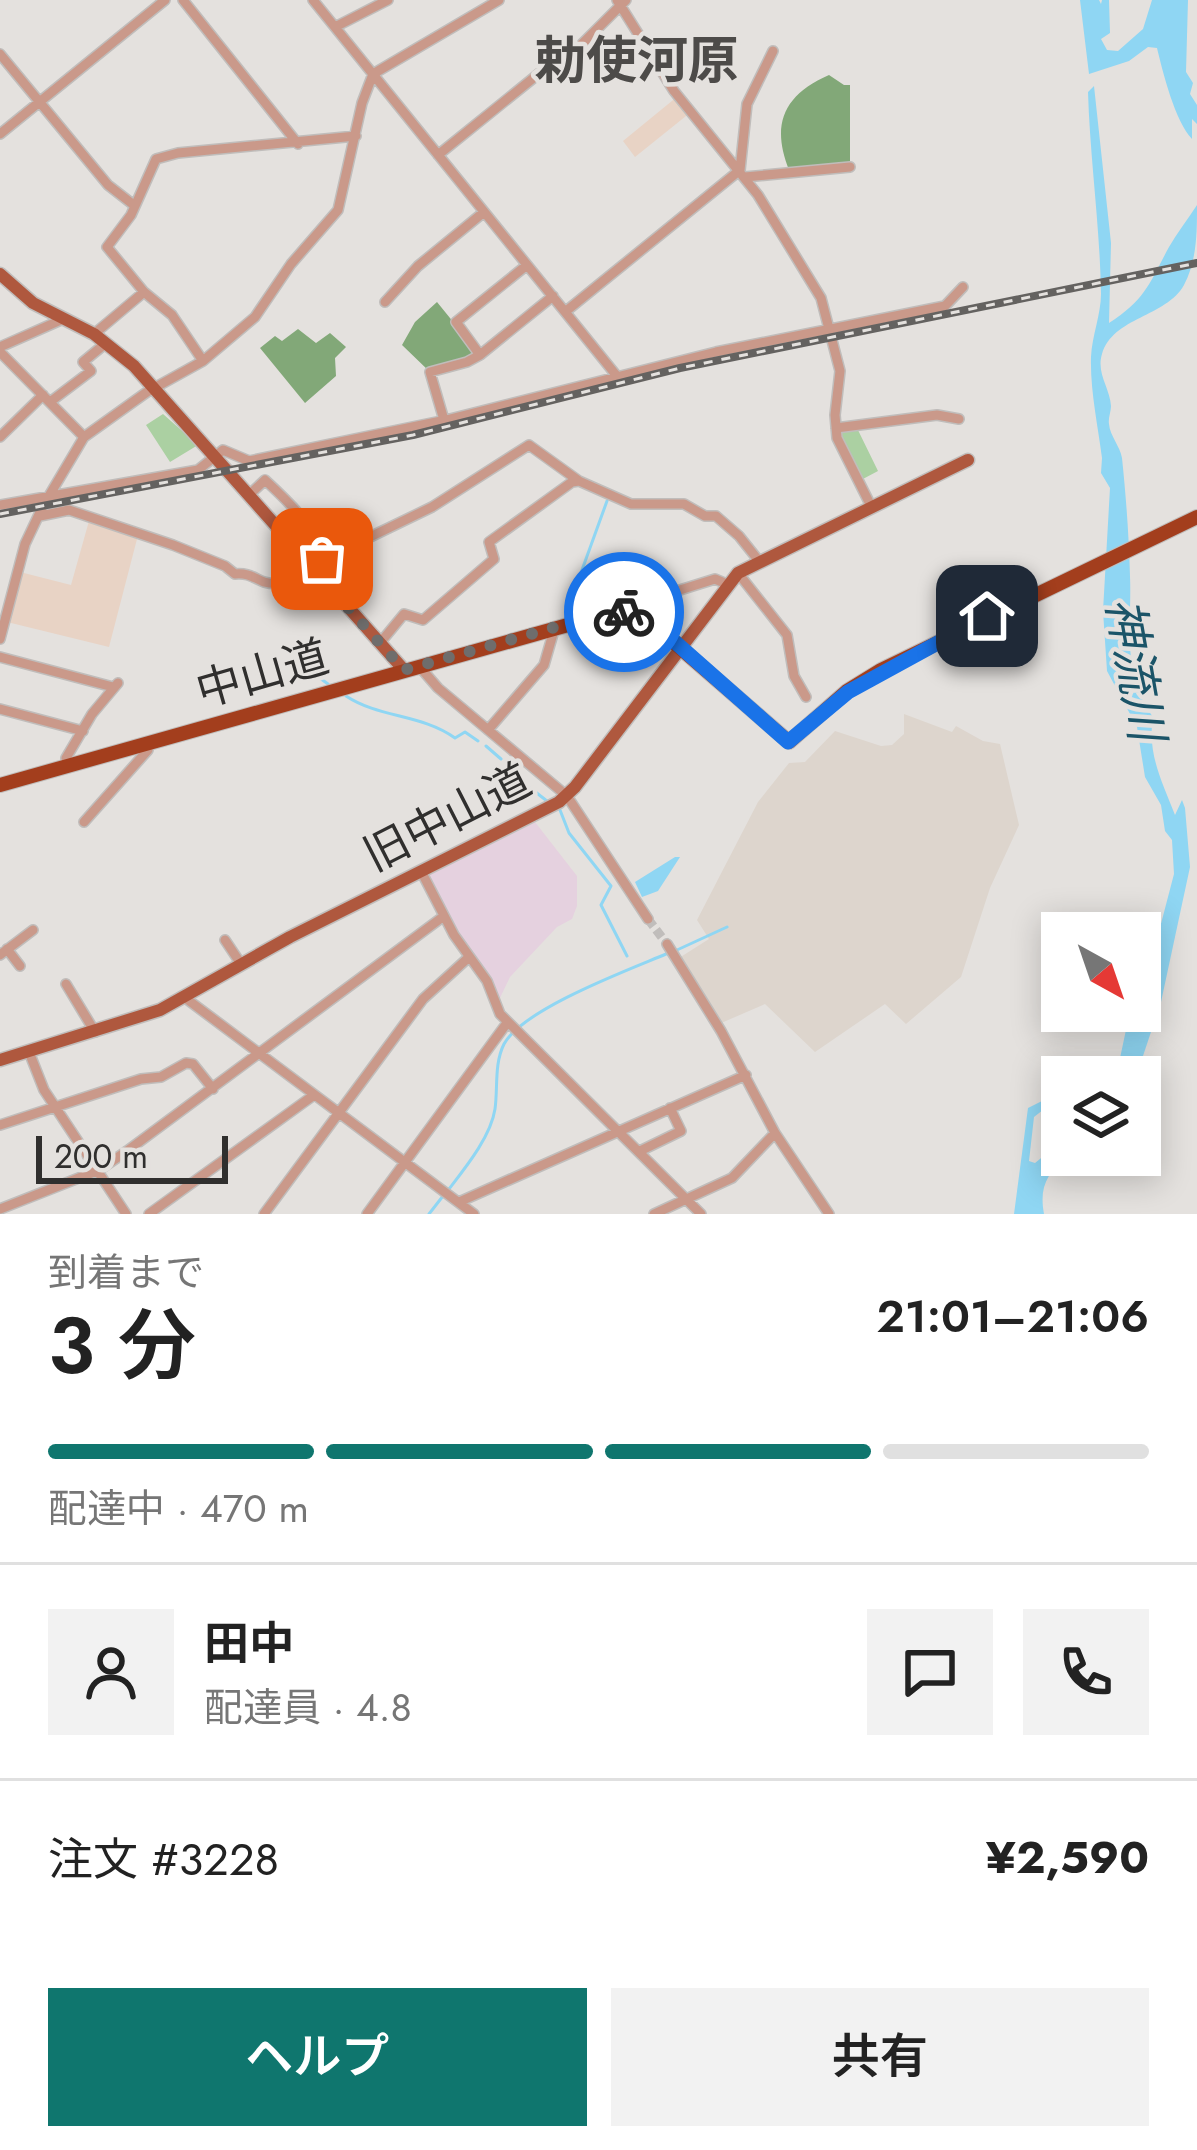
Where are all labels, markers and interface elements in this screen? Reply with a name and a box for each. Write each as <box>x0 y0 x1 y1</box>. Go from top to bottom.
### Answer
district label: 勅使河原 <box>535 23 739 97</box>
pin <box>271 508 373 610</box>
icon: bag <box>289 526 355 592</box>
courier <box>564 552 684 672</box>
pin <box>936 565 1038 667</box>
icon: bike <box>591 579 657 645</box>
icon: home <box>954 583 1020 649</box>
water label: 神流川 <box>1089 592 1183 751</box>
street label: 中山道 <box>188 624 336 723</box>
street label: 旧中山道 <box>352 748 542 887</box>
north arrow <box>1041 912 1161 1032</box>
map controls <box>1041 912 1161 1176</box>
button: layers <box>1041 1056 1161 1176</box>
scale bar <box>36 1130 228 1183</box>
text: 200 m <box>54 1133 148 1180</box>
text: 到着まで <box>48 1244 204 1301</box>
text: 21:01–21:06 <box>876 1284 1149 1349</box>
text: 3 分 <box>48 1290 196 1402</box>
text: 配達中 · 470 m <box>48 1480 309 1537</box>
button: person <box>48 1609 174 1735</box>
button: chat <box>867 1609 993 1735</box>
button: phone <box>1023 1609 1149 1735</box>
text: 田中 <box>204 1611 294 1676</box>
text: 配達員 · 4.8 <box>204 1679 412 1736</box>
text: ¥2,590 <box>986 1825 1149 1890</box>
text: 注文 #3228 <box>48 1827 279 1892</box>
button: ヘルプ <box>48 1988 587 2126</box>
button: 共有 <box>611 1988 1149 2126</box>

